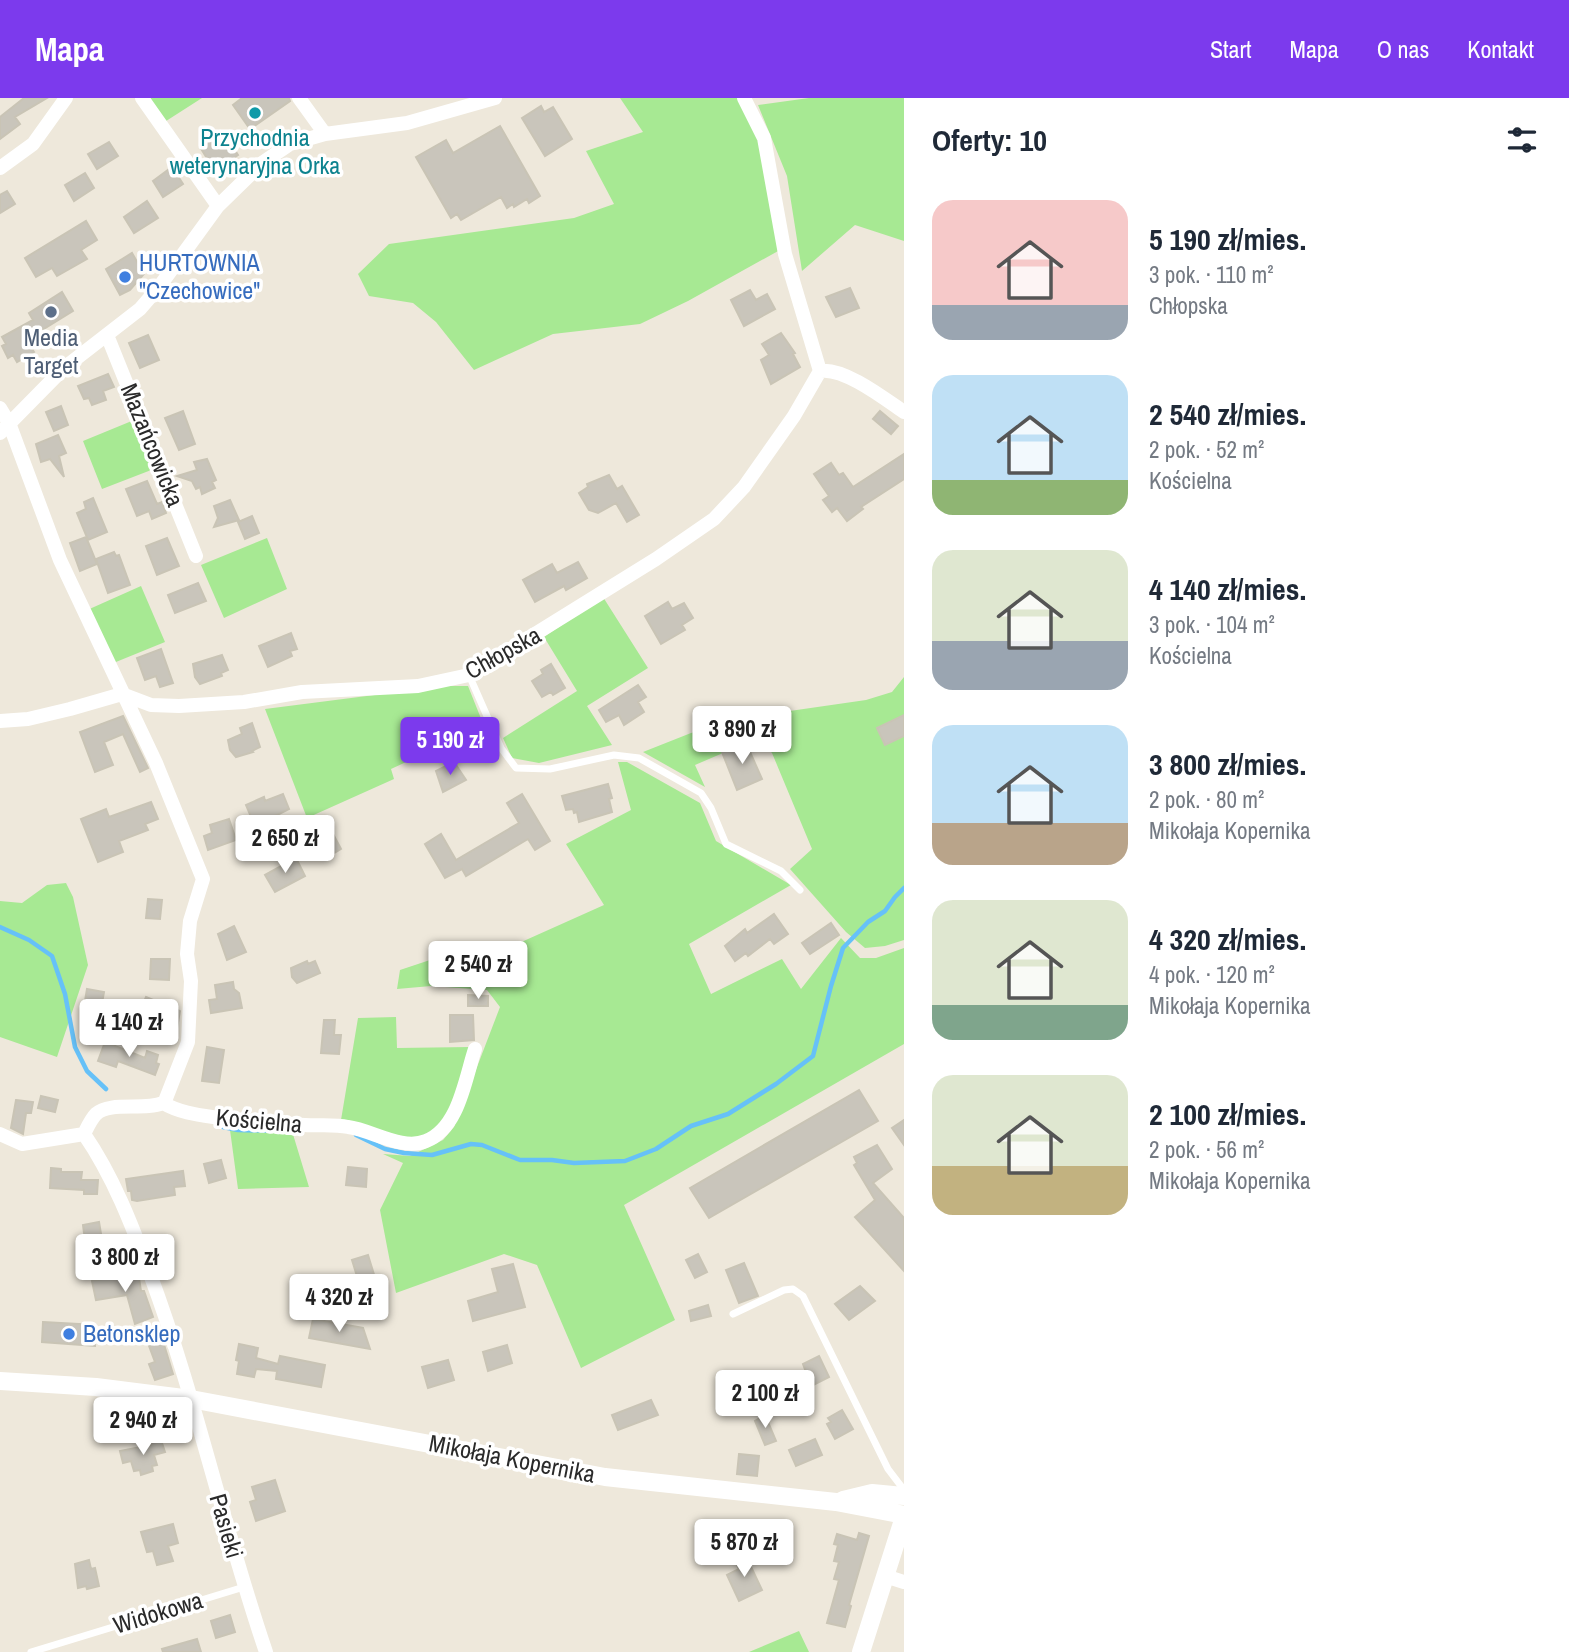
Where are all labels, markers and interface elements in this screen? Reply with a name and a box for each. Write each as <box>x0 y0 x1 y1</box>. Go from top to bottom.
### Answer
text: Mapa <box>35 27 104 71</box>
text: Start <box>1210 33 1252 65</box>
text: Mapa <box>1290 33 1339 65</box>
text: O nas <box>1377 33 1429 65</box>
text: Kontakt <box>1467 33 1534 65</box>
marker: Przychodnia weterynaryjna Orka <box>247 105 263 121</box>
text: Oferty: 10 <box>932 120 1047 160</box>
place label: Przychodnia weterynaryjna Orka <box>170 121 340 181</box>
icon: filters <box>1503 121 1541 159</box>
text: 5 190 zł/mies. <box>1149 219 1306 259</box>
icon: home <box>988 228 1072 312</box>
place label: HURTOWNIA "Czechowice" <box>139 246 261 306</box>
text: 3 pok. · 110 m² <box>1149 259 1273 290</box>
marker: HURTOWNIA "Czechowice" <box>117 269 133 285</box>
text: Chłopska <box>1149 290 1228 321</box>
marker: Media Target <box>43 304 59 320</box>
place label: Media Target <box>23 321 79 381</box>
street label: Mazańcowicka <box>114 378 192 511</box>
text: 2 540 zł/mies. <box>1149 394 1306 434</box>
icon: home <box>988 403 1072 487</box>
text: 2 pok. · 52 m² <box>1149 434 1264 465</box>
text: Kościelna <box>1149 465 1232 496</box>
text: 4 140 zł/mies. <box>1149 569 1306 609</box>
icon: home <box>988 578 1072 662</box>
text: 3 pok. · 104 m² <box>1149 609 1275 640</box>
street label: Chłopska <box>459 618 546 686</box>
text: Kościelna <box>1149 640 1232 671</box>
pin: 3 890 zł <box>670 706 814 766</box>
text: 3 890 zł <box>708 713 776 744</box>
pin: 5 190 zł <box>378 718 522 777</box>
text: 5 190 zł <box>416 724 484 755</box>
text: 3 800 zł/mies. <box>1149 744 1306 784</box>
icon: home <box>988 753 1072 837</box>
text: 2 pok. · 80 m² <box>1149 784 1264 815</box>
text: Mikołaja Kopernika <box>1149 815 1310 846</box>
pin: 2 650 zł <box>213 816 357 875</box>
text: 2 650 zł <box>251 822 319 853</box>
text: 4 320 zł/mies. <box>1149 919 1306 959</box>
icon: home <box>988 928 1072 1012</box>
pin: 2 540 zł <box>406 942 550 1001</box>
text: 2 540 zł <box>444 948 512 979</box>
text: 4 pok. · 120 m² <box>1149 959 1275 990</box>
text: Mikołaja Kopernika <box>1149 990 1310 1021</box>
pin: 4 140 zł <box>57 1000 201 1059</box>
text: 4 140 zł <box>95 1006 163 1037</box>
text: 2 100 zł/mies. <box>1149 1094 1306 1134</box>
street label: Kościelna <box>215 1100 304 1140</box>
icon: home <box>988 1103 1072 1187</box>
text: 2 pok. · 56 m² <box>1149 1134 1264 1165</box>
text: Mikołaja Kopernika <box>1149 1165 1310 1196</box>
pin: 3 800 zł <box>53 1234 197 1294</box>
text: 3 800 zł <box>91 1241 159 1272</box>
pin: 4 320 zł <box>267 1274 411 1334</box>
text: 4 320 zł <box>305 1281 373 1312</box>
place label: Betonsklep <box>83 1317 180 1349</box>
marker: Betonsklep <box>61 1326 77 1342</box>
pin: 2 100 zł <box>693 1370 837 1430</box>
text: 2 100 zł <box>731 1377 799 1408</box>
pin: 2 940 zł <box>71 1398 215 1457</box>
text: 2 940 zł <box>109 1404 177 1435</box>
street label: Mikołaja Kopernika <box>426 1426 598 1490</box>
street label: Pasieki <box>203 1490 251 1562</box>
pin: 5 870 zł <box>672 1520 816 1579</box>
text: 5 870 zł <box>710 1526 778 1557</box>
street label: Widokowa <box>109 1583 206 1641</box>

